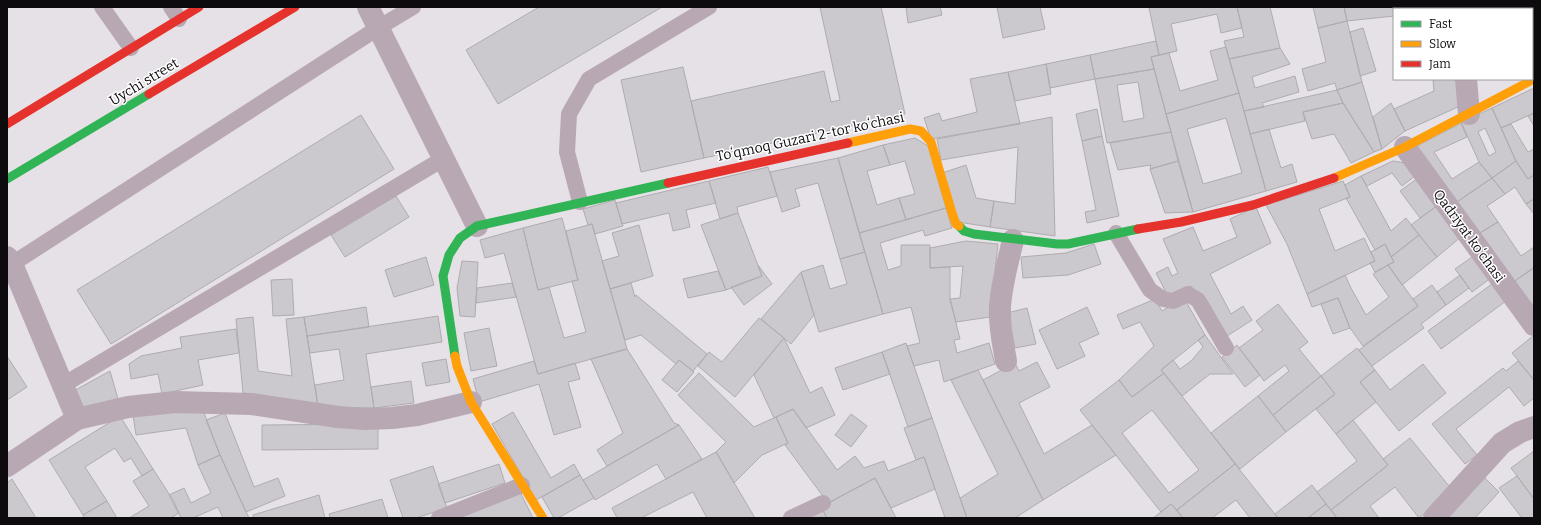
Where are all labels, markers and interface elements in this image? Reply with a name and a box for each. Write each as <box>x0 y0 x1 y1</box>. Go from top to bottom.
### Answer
legend <box>1393 8 1533 80</box>
text: Fast <box>1429 17 1453 31</box>
text: Slow <box>1429 37 1456 51</box>
street label: Uychi street <box>106 55 182 109</box>
text: Jam <box>1428 57 1451 71</box>
street label: Toʻqmoq Guzari 2-tor koʻchasi <box>714 109 906 165</box>
street label: Qadriyat koʻchasi <box>1430 186 1508 286</box>

